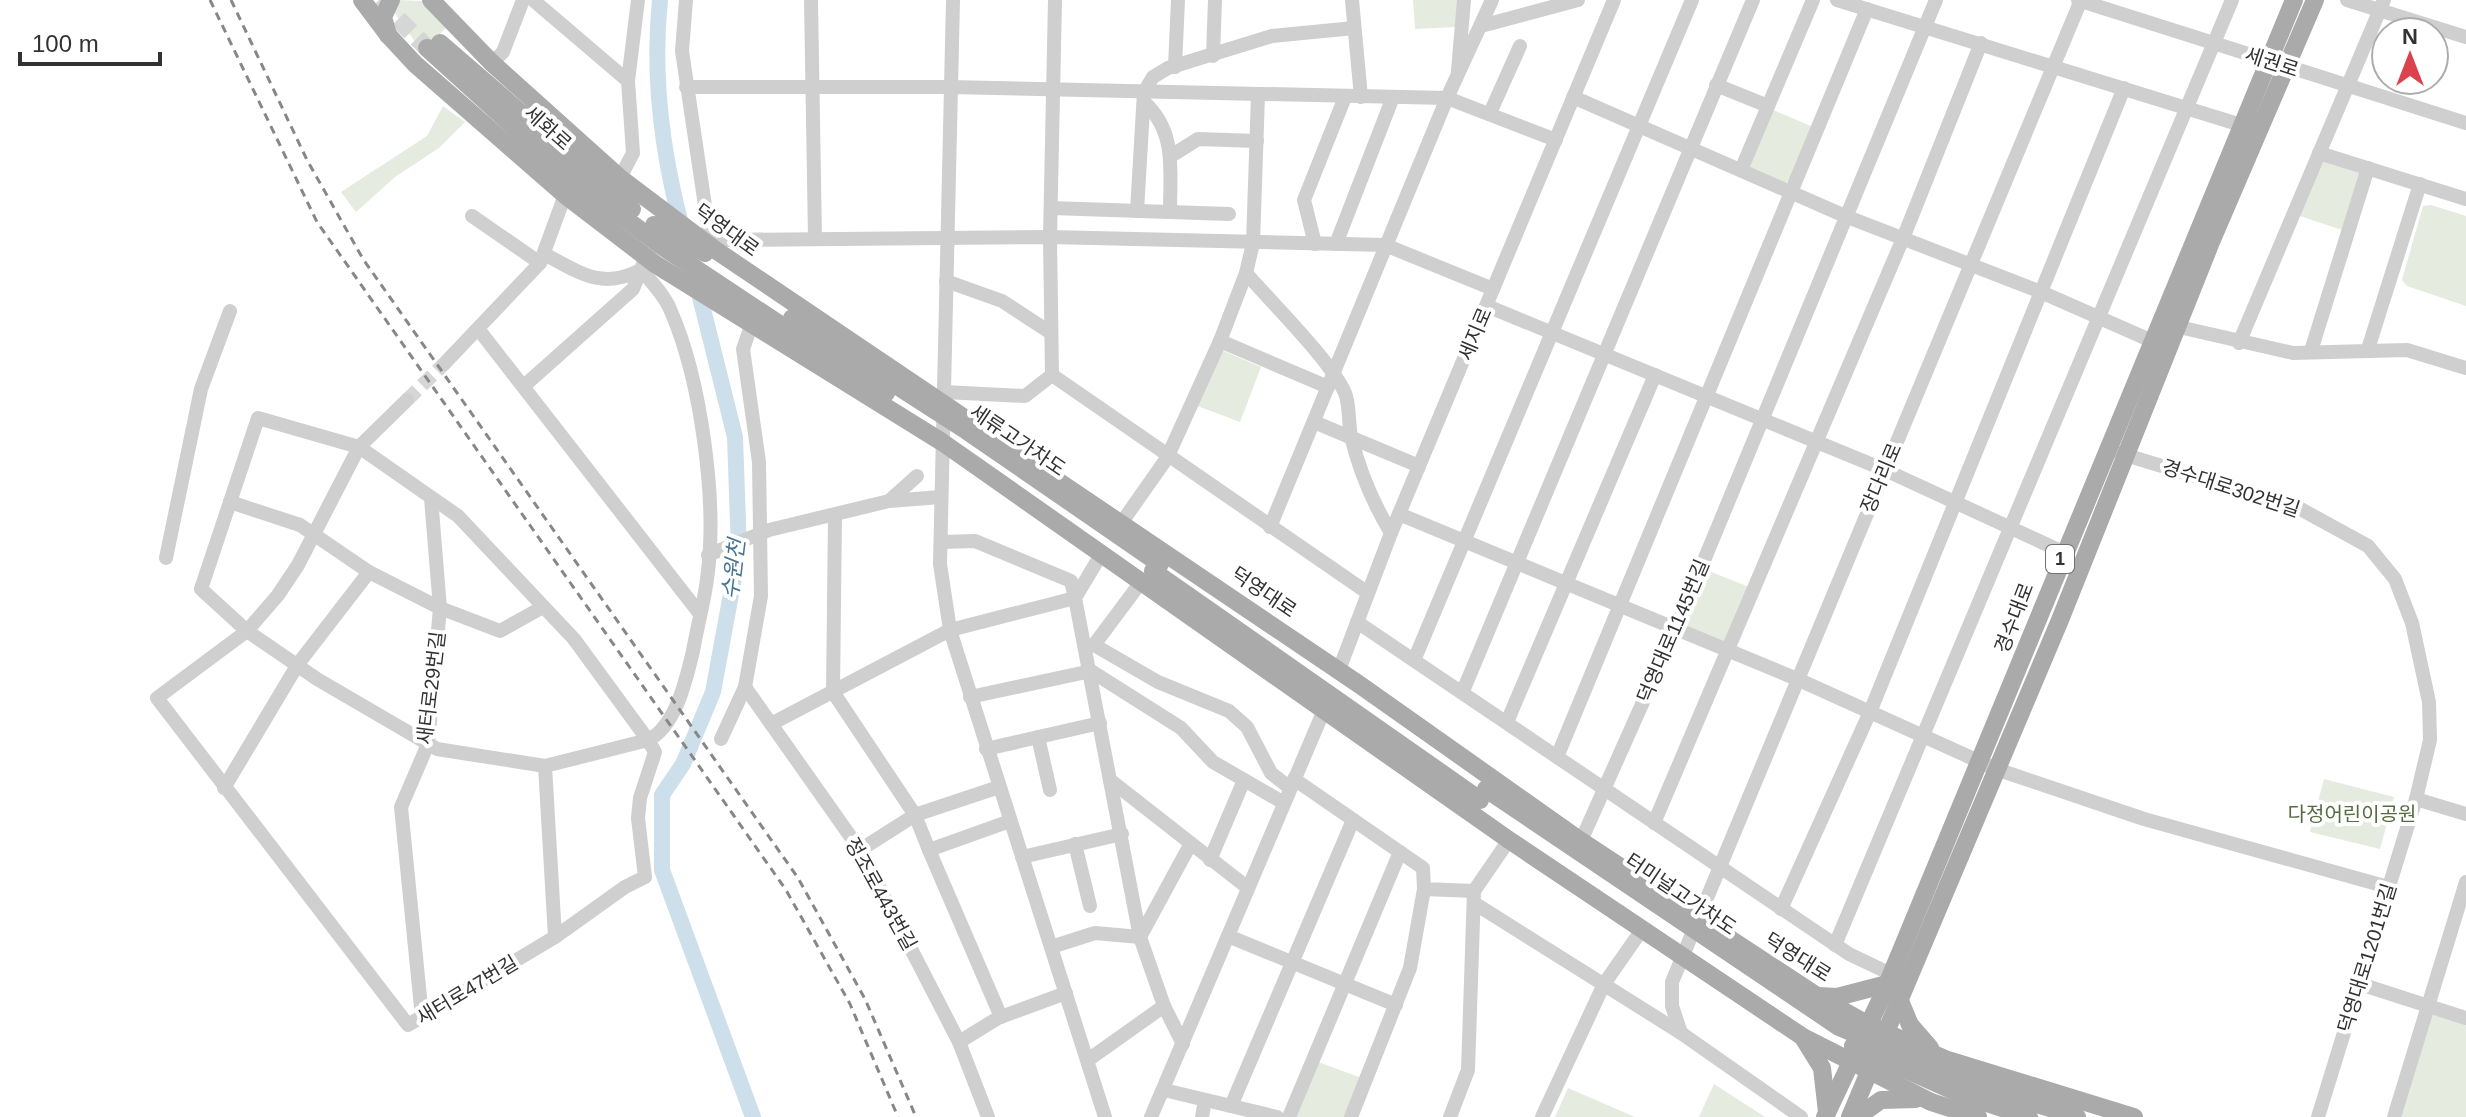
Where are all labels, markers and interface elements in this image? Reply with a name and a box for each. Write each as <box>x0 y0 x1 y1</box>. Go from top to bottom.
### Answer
scale bar <box>20 16 160 66</box>
north arrow <box>2370 16 2450 96</box>
text: N <box>2402 24 2418 49</box>
text: 100 m <box>32 30 99 57</box>
street label: 세권로 <box>2242 43 2302 81</box>
street label: 세화로 <box>520 101 576 155</box>
street label: 덕영대로 <box>691 199 763 261</box>
street label: 세지로 <box>1454 304 1496 364</box>
street label: 세류고가차도 <box>966 400 1070 480</box>
street label: 장다리로 <box>1856 440 1906 516</box>
street label: 경수대로302번길 <box>2159 455 2303 521</box>
water label: 수원천 <box>717 535 750 601</box>
road number: 1 <box>2046 545 2074 573</box>
street label: 덕영대로1145번길 <box>1633 556 1713 706</box>
street label: 덕영대로 <box>1227 562 1301 622</box>
street label: 경수대로 <box>1991 580 2037 656</box>
street label: 새터로29번길 <box>413 630 449 746</box>
park label: 다정어린이공원 <box>2288 803 2416 825</box>
street label: 정조로443번길 <box>841 834 921 954</box>
street label: 터미널고가차도 <box>1621 849 1741 939</box>
street label: 덕영대로1201번길 <box>2334 881 2400 1035</box>
street label: 덕영대로 <box>1761 928 1835 986</box>
street label: 새터로47번길 <box>412 951 522 1029</box>

